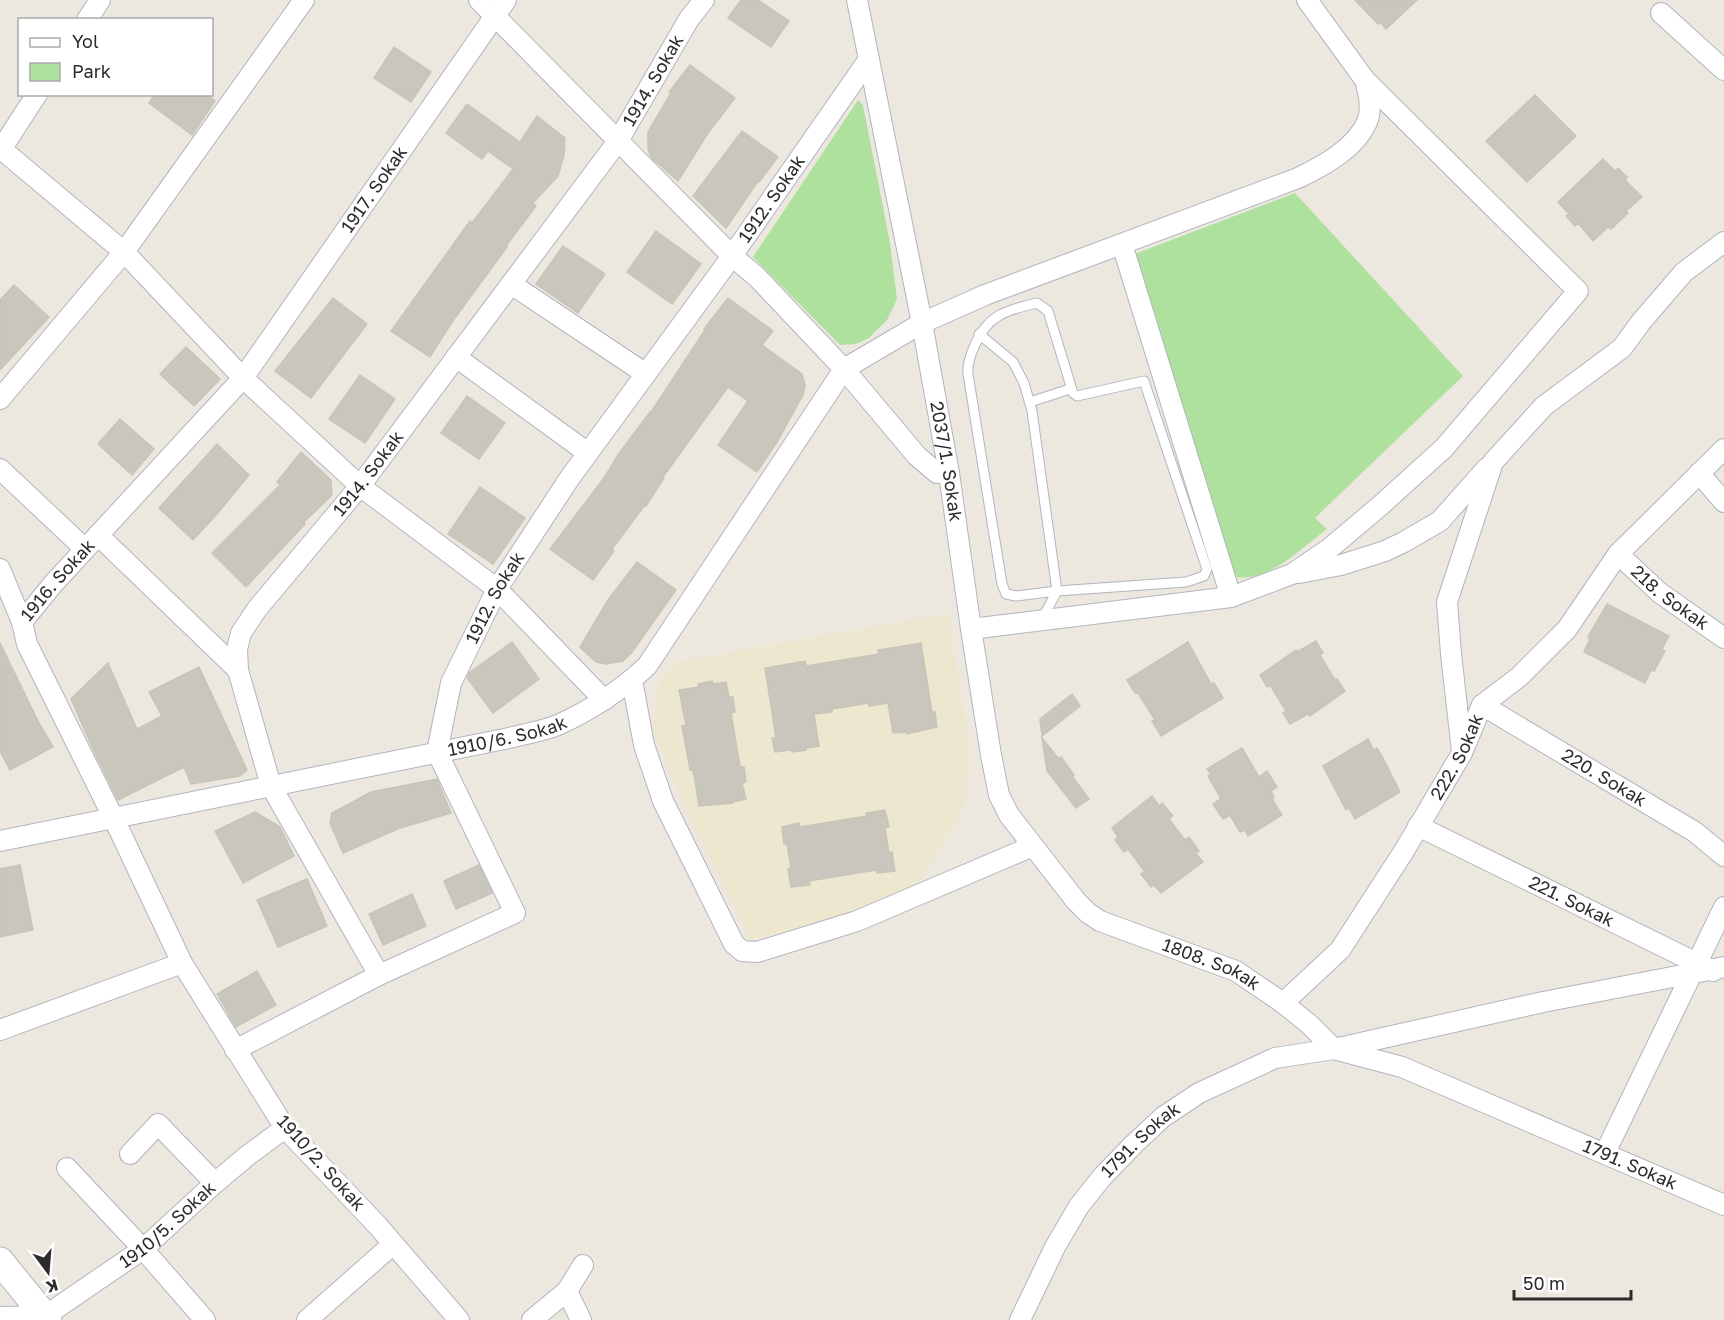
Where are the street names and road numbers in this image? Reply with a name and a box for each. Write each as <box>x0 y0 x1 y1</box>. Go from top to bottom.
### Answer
street label: 1914. Sokak <box>617 30 688 129</box>
street label: 1917. Sokak <box>336 141 411 236</box>
street label: 1912. Sokak <box>733 150 809 246</box>
street label: 2037/1. Sokak <box>926 399 968 523</box>
street label: 1914. Sokak <box>328 426 407 520</box>
street label: 1916. Sokak <box>15 534 99 625</box>
street label: 1912. Sokak <box>460 547 528 647</box>
street label: 218. Sokak <box>1627 560 1714 634</box>
street label: 1910/6. Sokak <box>446 710 570 760</box>
street label: 222. Sokak <box>1425 710 1487 803</box>
street label: 220. Sokak <box>1558 743 1651 811</box>
street label: 221. Sokak <box>1526 870 1618 931</box>
street label: 1808. Sokak <box>1160 933 1265 994</box>
street label: 1791. Sokak <box>1096 1097 1184 1182</box>
street label: 1910/2. Sokak <box>273 1110 370 1215</box>
street label: 1791. Sokak <box>1580 1134 1681 1194</box>
street label: 1910/5. Sokak <box>114 1176 220 1272</box>

